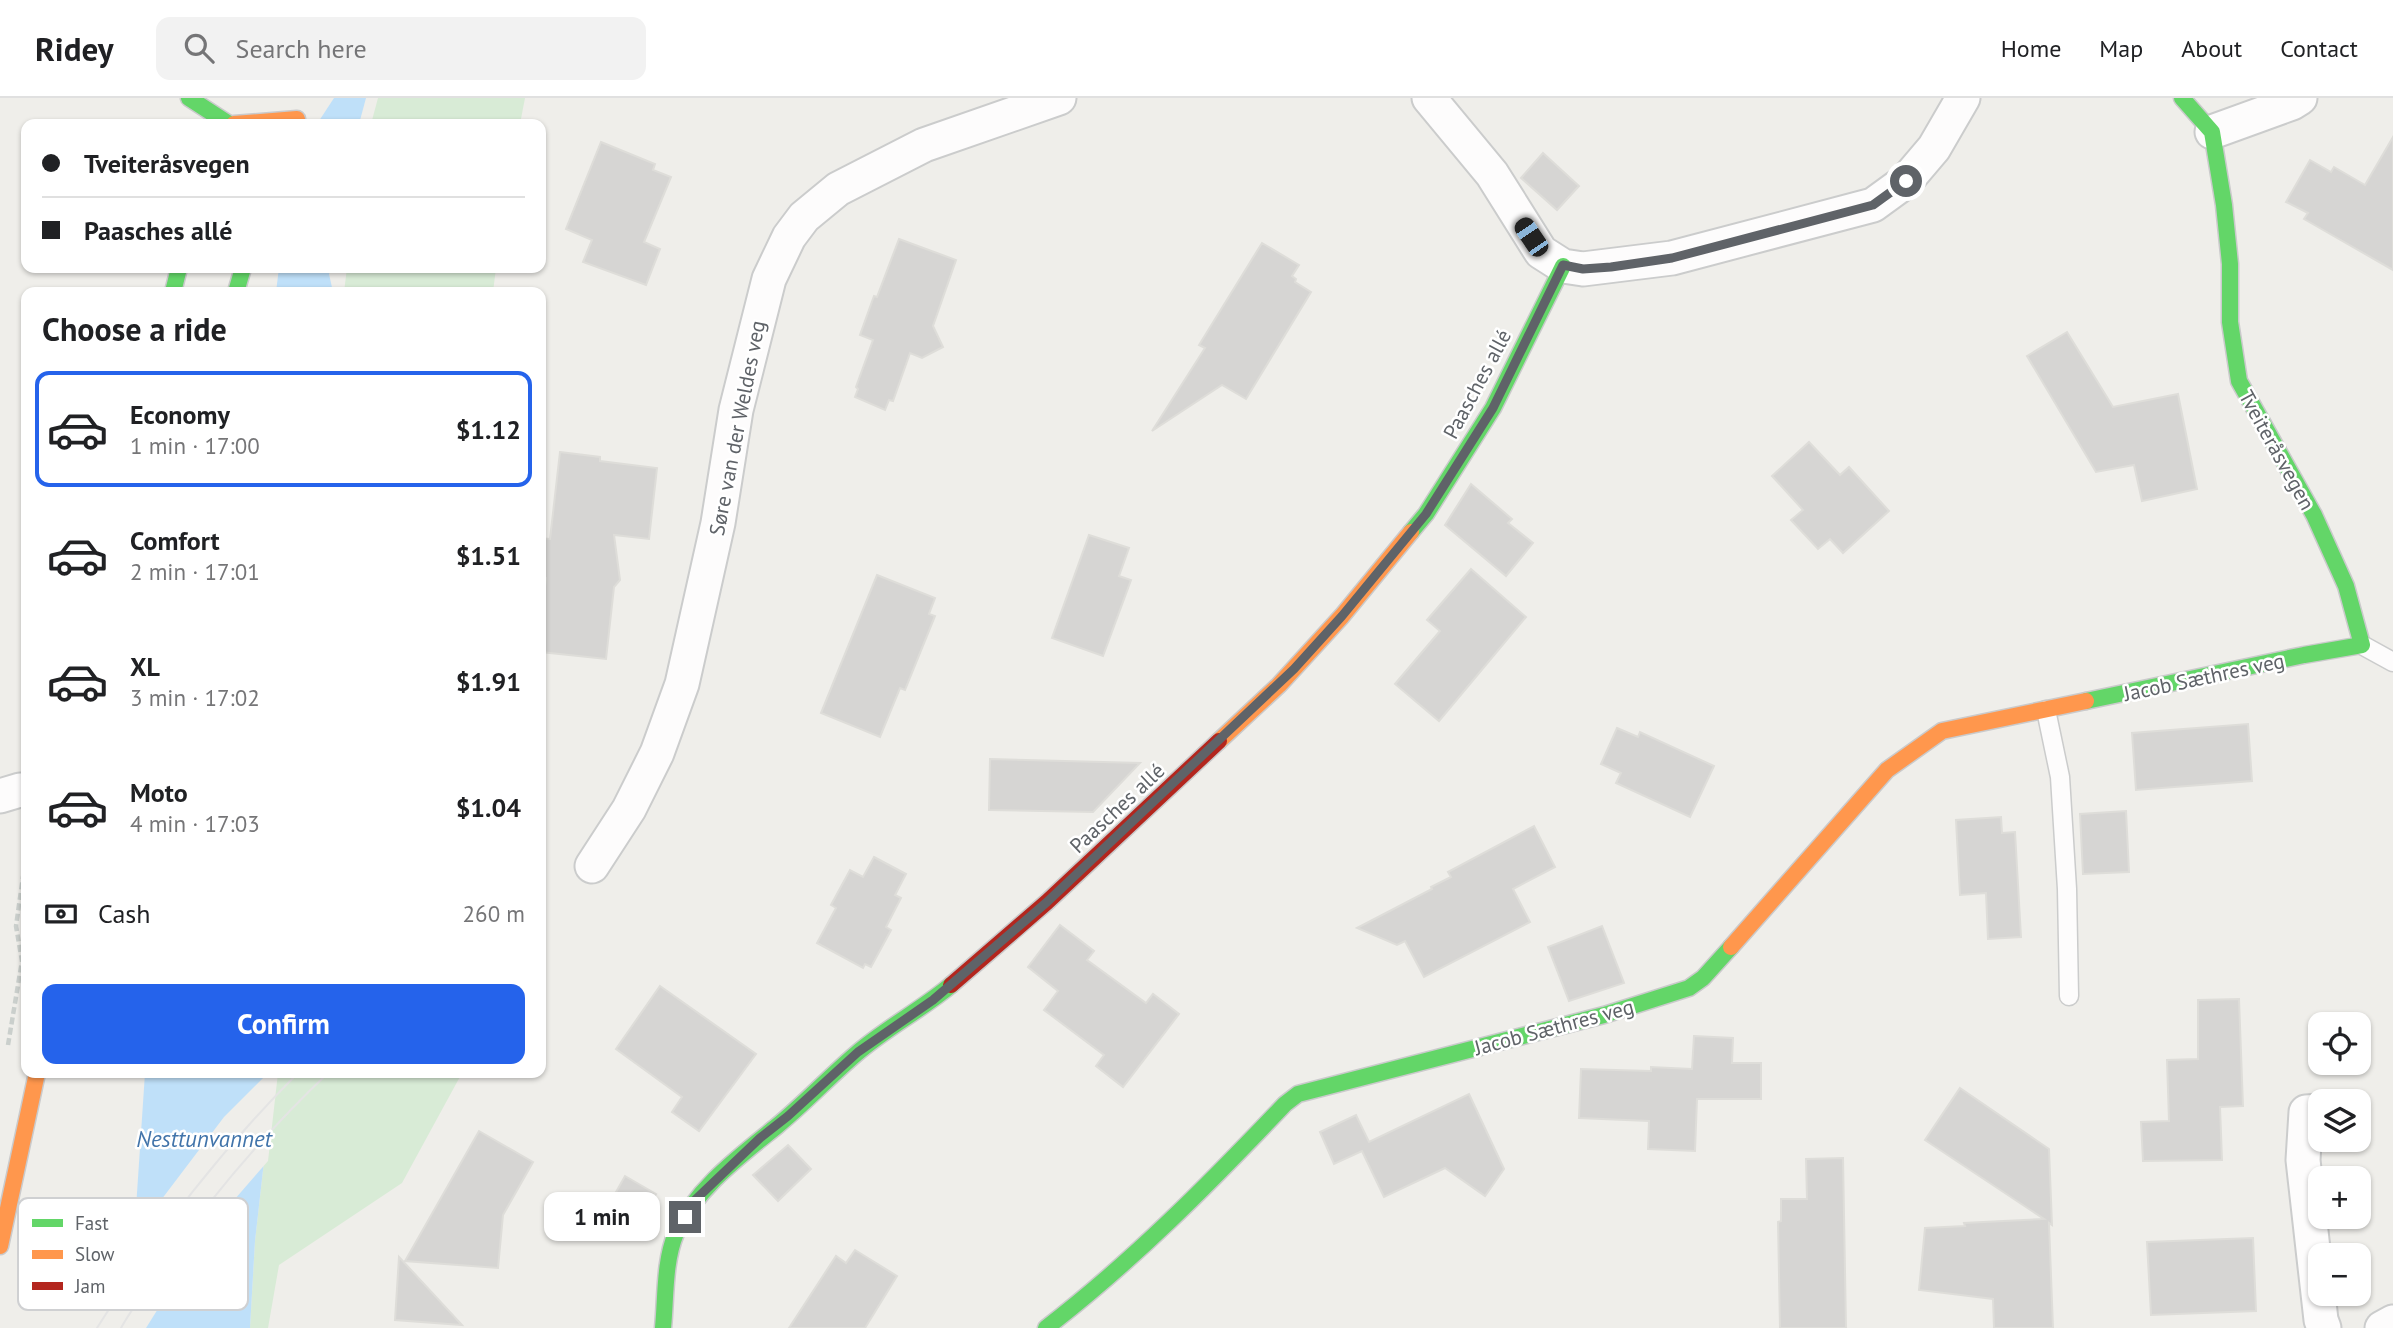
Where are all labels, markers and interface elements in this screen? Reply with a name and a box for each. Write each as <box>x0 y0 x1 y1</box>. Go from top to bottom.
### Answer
search box <box>156 17 646 80</box>
text: Ridey <box>35 27 114 70</box>
icon: search <box>180 29 218 67</box>
text: Search here <box>236 32 367 65</box>
text: Home <box>2001 33 2061 64</box>
text: Map <box>2099 33 2143 64</box>
text: About <box>2181 33 2242 64</box>
text: Contact <box>2280 33 2358 64</box>
text: Tveiteråsvegen <box>84 147 250 180</box>
route start <box>1890 165 1922 197</box>
text: Paasches allé <box>84 214 232 247</box>
car <box>1511 214 1552 260</box>
text: Choose a ride <box>42 308 227 350</box>
street label: Søre van der Weldes veg <box>703 318 771 538</box>
street label: Paasches allé <box>1437 325 1517 443</box>
street label: Tveiteråsvegen <box>2233 385 2321 515</box>
icon: car <box>46 398 109 461</box>
text: Economy <box>130 398 230 431</box>
text: $1.12 <box>456 413 521 446</box>
text: 1 min · 17:00 <box>130 431 260 460</box>
icon: car <box>46 524 109 587</box>
text: Comfort <box>130 524 220 557</box>
text: $1.51 <box>456 539 521 572</box>
text: 2 min · 17:01 <box>130 557 260 586</box>
street label: Jacob Sæthres veg <box>2120 647 2287 707</box>
icon: car <box>46 650 109 713</box>
text: XL <box>130 650 160 683</box>
text: $1.91 <box>456 665 521 698</box>
text: 3 min · 17:02 <box>130 683 260 712</box>
street label: Paasches allé <box>1064 757 1170 859</box>
icon: car <box>46 776 109 839</box>
text: Moto <box>130 776 188 809</box>
text: $1.04 <box>456 791 521 824</box>
text: 4 min · 17:03 <box>130 809 260 838</box>
icon: cash <box>42 895 80 933</box>
text: Cash <box>98 897 150 930</box>
text: 260 m <box>463 899 525 928</box>
button: Confirm <box>42 984 525 1064</box>
street label: Jacob Sæthres veg <box>1470 993 1637 1061</box>
map controls <box>2308 1012 2371 1306</box>
button: locate <box>2308 1012 2371 1075</box>
button: layers <box>2308 1089 2371 1152</box>
water label: Nesttunvannet <box>136 1124 274 1153</box>
button: + <box>2308 1166 2371 1229</box>
callout: 1 min <box>545 1192 660 1242</box>
legend <box>18 1198 248 1310</box>
route end <box>669 1201 701 1233</box>
text: 1 min <box>574 1202 630 1231</box>
text: Fast <box>75 1211 109 1235</box>
text: Slow <box>75 1242 115 1266</box>
button: − <box>2308 1243 2371 1306</box>
text: Jam <box>74 1274 105 1298</box>

